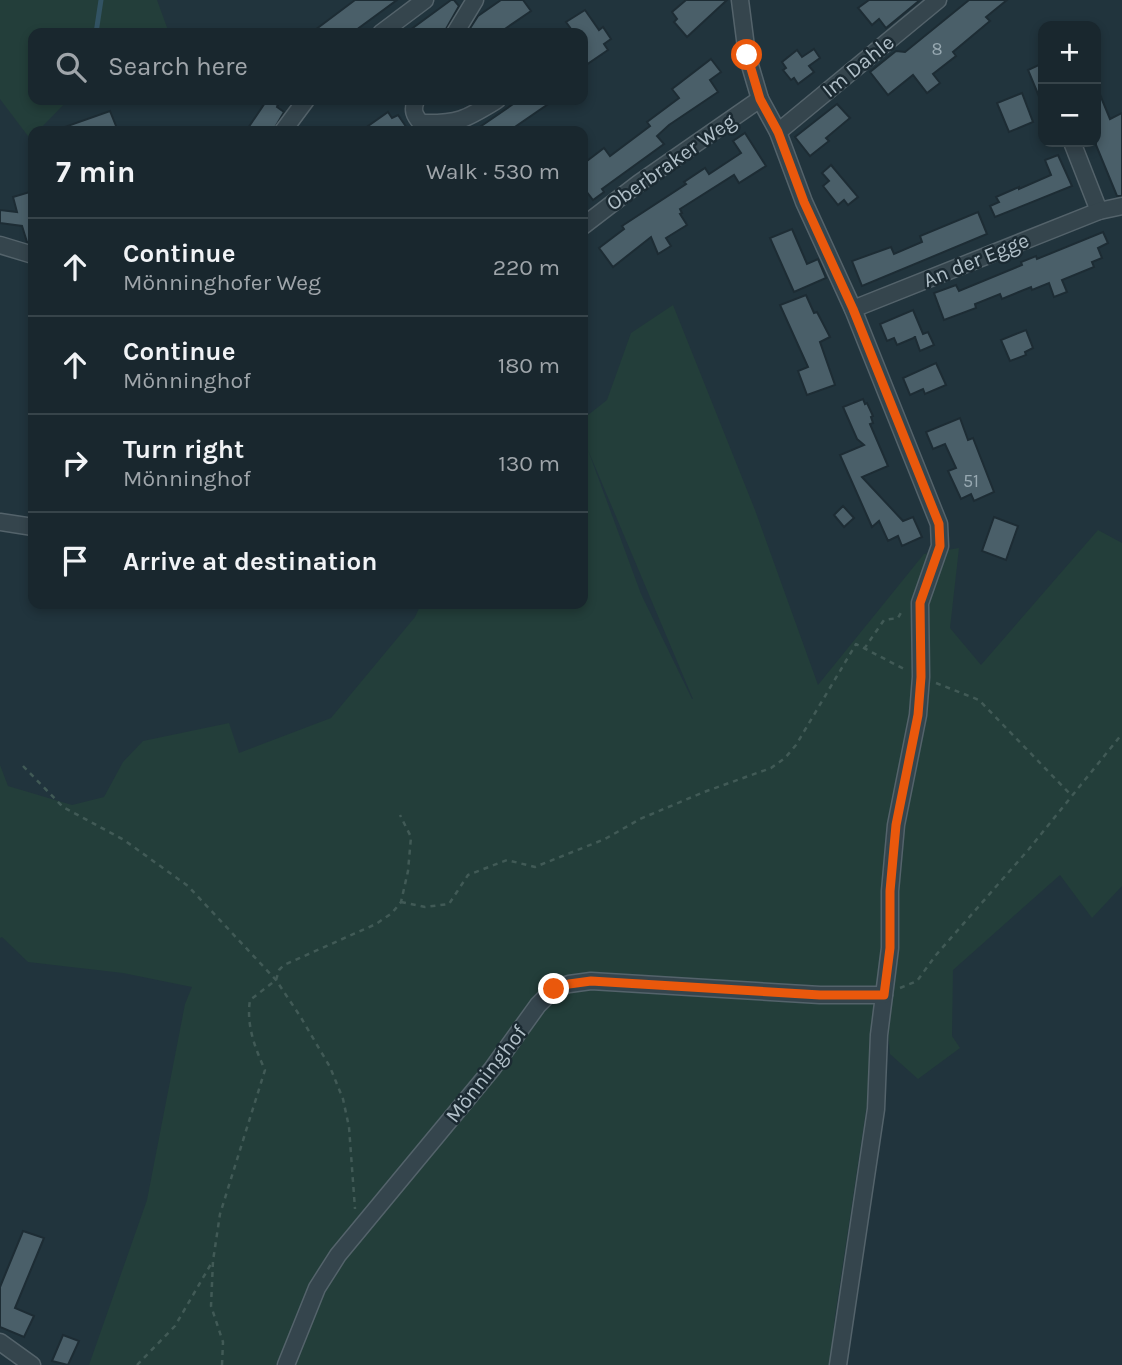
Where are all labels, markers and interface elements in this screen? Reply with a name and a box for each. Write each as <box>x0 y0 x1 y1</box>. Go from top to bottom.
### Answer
map controls <box>1038 21 1101 147</box>
button: + <box>1038 21 1101 84</box>
search box <box>28 28 588 105</box>
street label: Im Dahle <box>817 30 899 102</box>
house number: 8 <box>931 38 943 60</box>
route start <box>731 39 762 70</box>
icon: search <box>52 48 90 86</box>
text: Search here <box>108 51 248 82</box>
button: − <box>1038 84 1101 147</box>
street label: Oberbraker Weg <box>602 109 740 215</box>
text: 7 min <box>56 154 136 190</box>
text: Walk · 530 m <box>426 158 560 185</box>
street label: An der Egge <box>920 228 1032 292</box>
text: Continue <box>123 238 235 269</box>
icon: ahead <box>56 248 94 286</box>
text: 220 m <box>493 254 560 281</box>
text: Mönninghofer Weg <box>123 269 321 296</box>
text: Continue <box>123 336 235 367</box>
icon: ahead <box>56 346 94 384</box>
text: 180 m <box>498 352 560 379</box>
text: Mönninghof <box>123 367 251 394</box>
text: Turn right <box>123 434 244 465</box>
icon: right <box>56 444 94 482</box>
text: 130 m <box>498 450 560 477</box>
text: Mönninghof <box>123 465 251 492</box>
house number: 51 <box>963 470 979 492</box>
icon: arrive <box>56 542 94 580</box>
text: Arrive at destination <box>123 546 377 577</box>
route end <box>538 973 569 1004</box>
street label: Mönninghof <box>441 1020 532 1127</box>

